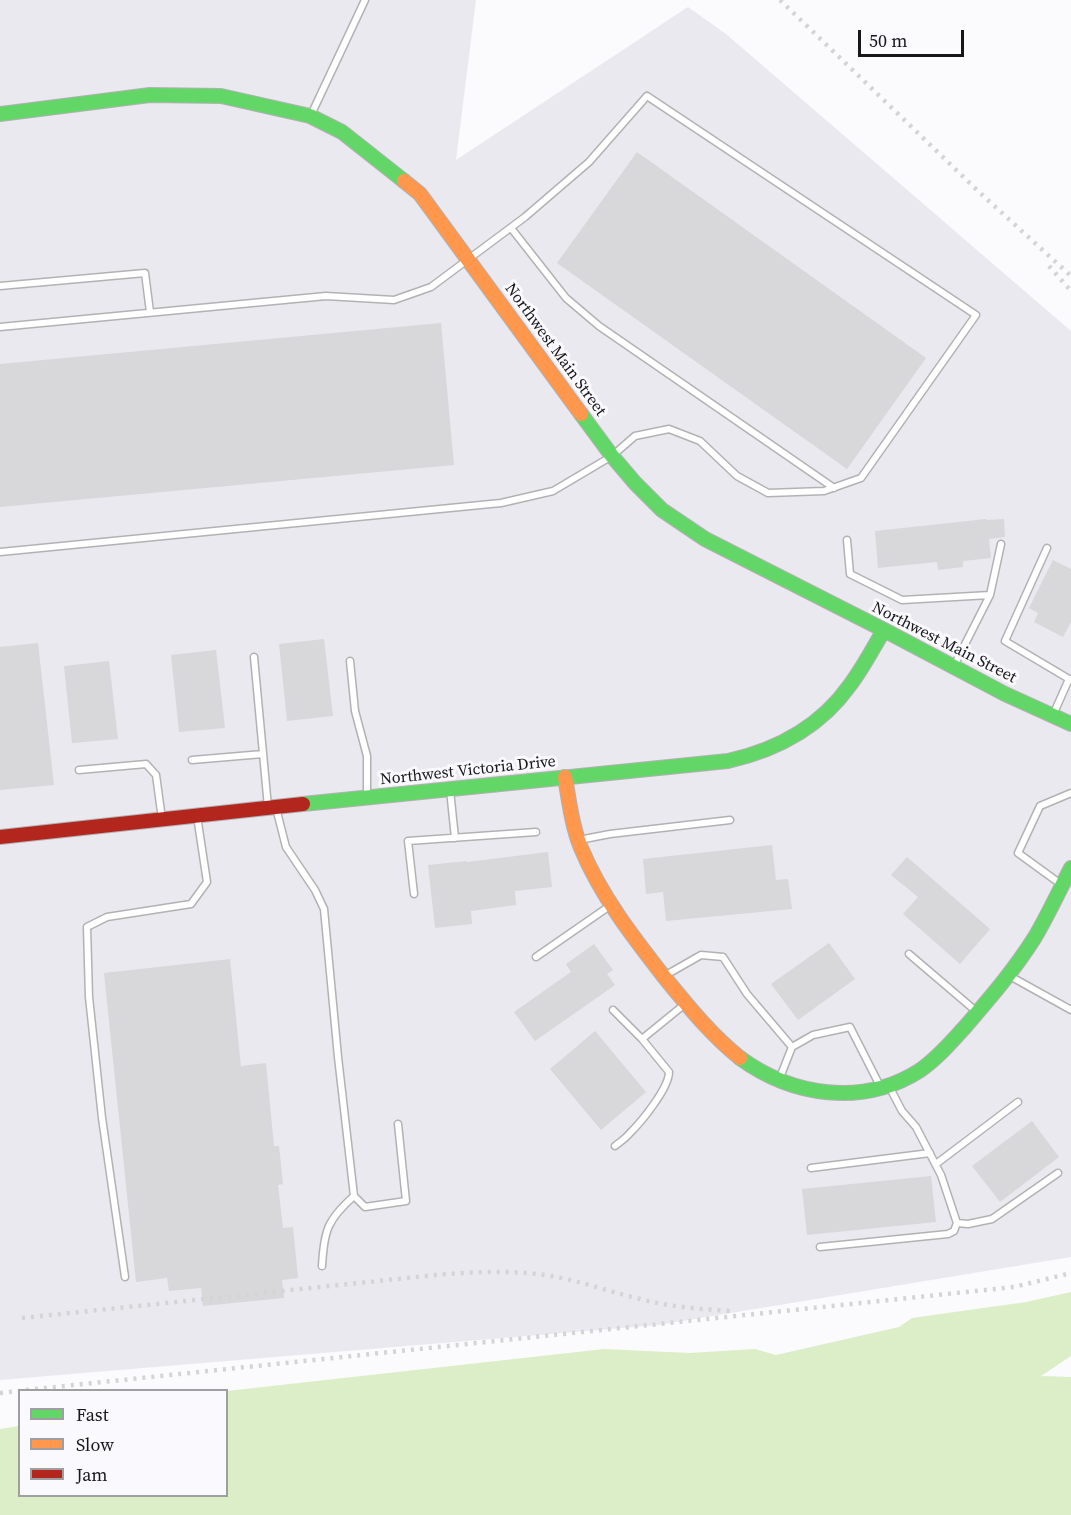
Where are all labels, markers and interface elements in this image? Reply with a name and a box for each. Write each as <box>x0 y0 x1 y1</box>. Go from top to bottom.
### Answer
scale bar <box>861 18 968 56</box>
text: 50 m <box>869 28 907 53</box>
street label: Northwest Main Street <box>500 280 610 420</box>
street label: Northwest Main Street <box>869 598 1019 688</box>
street label: Northwest Victoria Drive <box>379 752 557 790</box>
legend <box>18 1389 228 1497</box>
text: Fast <box>76 1402 109 1427</box>
text: Slow <box>76 1432 114 1457</box>
text: Jam <box>76 1462 108 1487</box>

